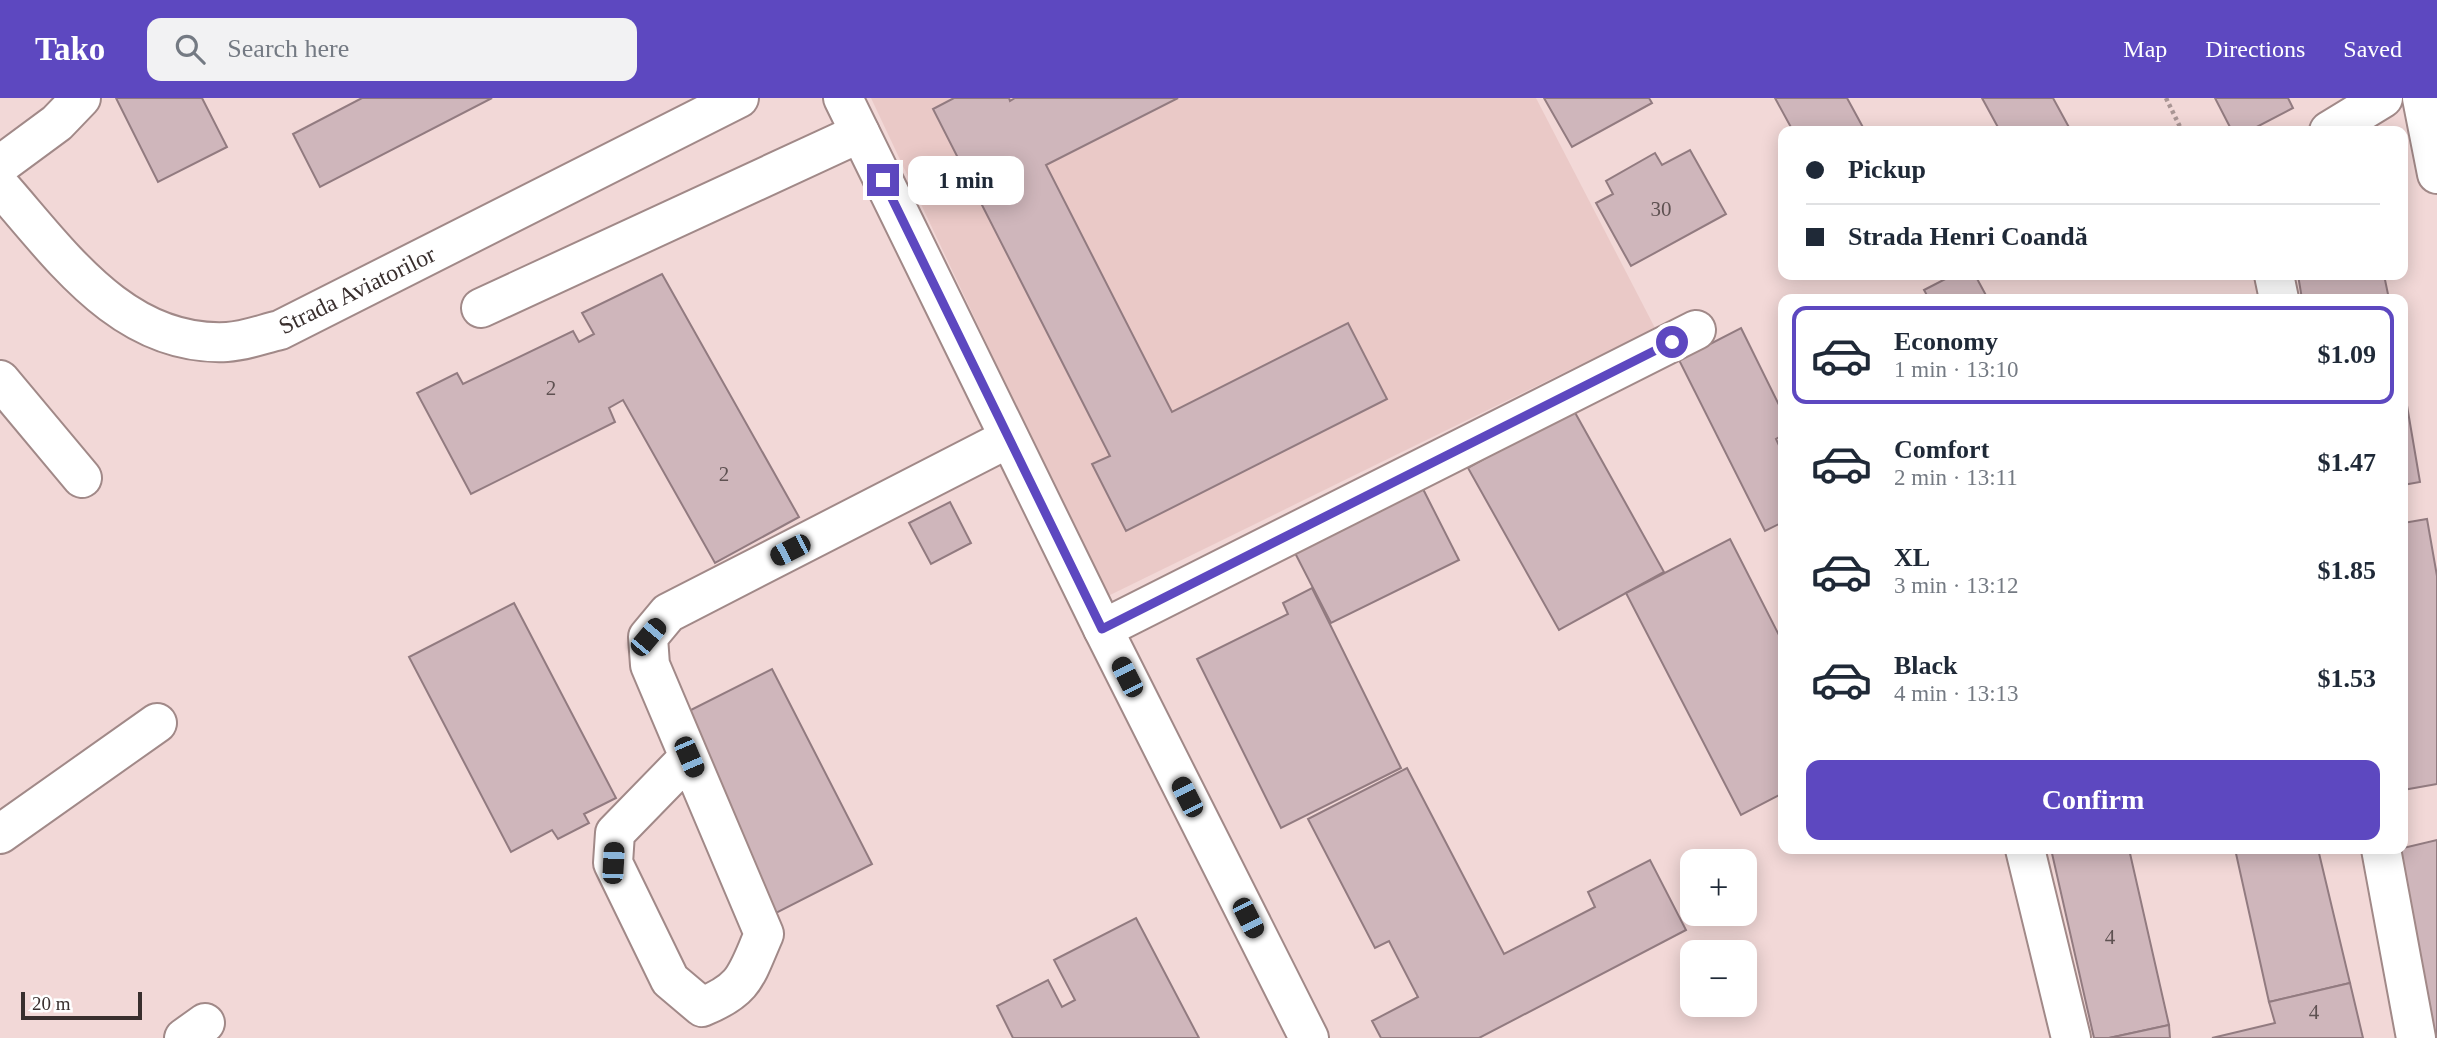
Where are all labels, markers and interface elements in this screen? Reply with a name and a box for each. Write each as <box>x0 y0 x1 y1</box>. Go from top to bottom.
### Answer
search box <box>147 18 637 81</box>
icon: search <box>171 30 209 68</box>
text: Tako <box>35 31 105 67</box>
text: Search here <box>227 34 349 63</box>
text: Map <box>2123 36 2167 62</box>
text: Directions <box>2205 36 2305 62</box>
text: Saved <box>2343 36 2402 62</box>
callout: 1 min <box>908 155 1023 204</box>
text: Pickup <box>1848 155 1926 184</box>
route end <box>867 164 899 196</box>
text: 1 min <box>938 168 994 193</box>
house number: 30 <box>1651 197 1672 221</box>
text: Strada Henri Coandă <box>1848 222 2088 251</box>
street label: Strada Aviatorilor <box>275 241 439 339</box>
icon: car <box>1810 324 1873 387</box>
route start <box>1656 326 1688 358</box>
text: Economy <box>1894 327 1998 356</box>
text: $1.09 <box>2318 340 2376 369</box>
text: 1 min · 13:10 <box>1894 357 2019 382</box>
house number: 2 <box>546 376 556 400</box>
icon: car <box>1810 432 1873 495</box>
text: Comfort <box>1894 435 1989 464</box>
text: $1.47 <box>2318 448 2376 477</box>
house number: 2 <box>719 462 729 486</box>
text: 2 min · 13:11 <box>1894 465 2018 490</box>
car <box>767 531 814 569</box>
icon: car <box>1810 540 1873 603</box>
text: XL <box>1894 543 1930 572</box>
text: $1.85 <box>2318 556 2376 585</box>
text: 3 min · 13:12 <box>1894 573 2019 598</box>
car <box>627 614 670 660</box>
icon: car <box>1810 648 1873 711</box>
text: Black <box>1894 651 1958 680</box>
car <box>1109 654 1146 700</box>
text: $1.53 <box>2318 664 2376 693</box>
text: 4 min · 13:13 <box>1894 681 2019 706</box>
car <box>672 734 707 780</box>
button: Confirm <box>1806 760 2380 840</box>
car <box>1169 774 1206 820</box>
car <box>602 841 625 885</box>
map controls <box>1680 849 1757 1017</box>
button: + <box>1680 849 1757 926</box>
car <box>1230 895 1267 941</box>
house number: 4 <box>2105 925 2116 949</box>
button: − <box>1680 940 1757 1017</box>
scale bar <box>21 989 142 1021</box>
text: 20 m <box>32 993 71 1014</box>
house number: 4 <box>2309 1000 2320 1024</box>

